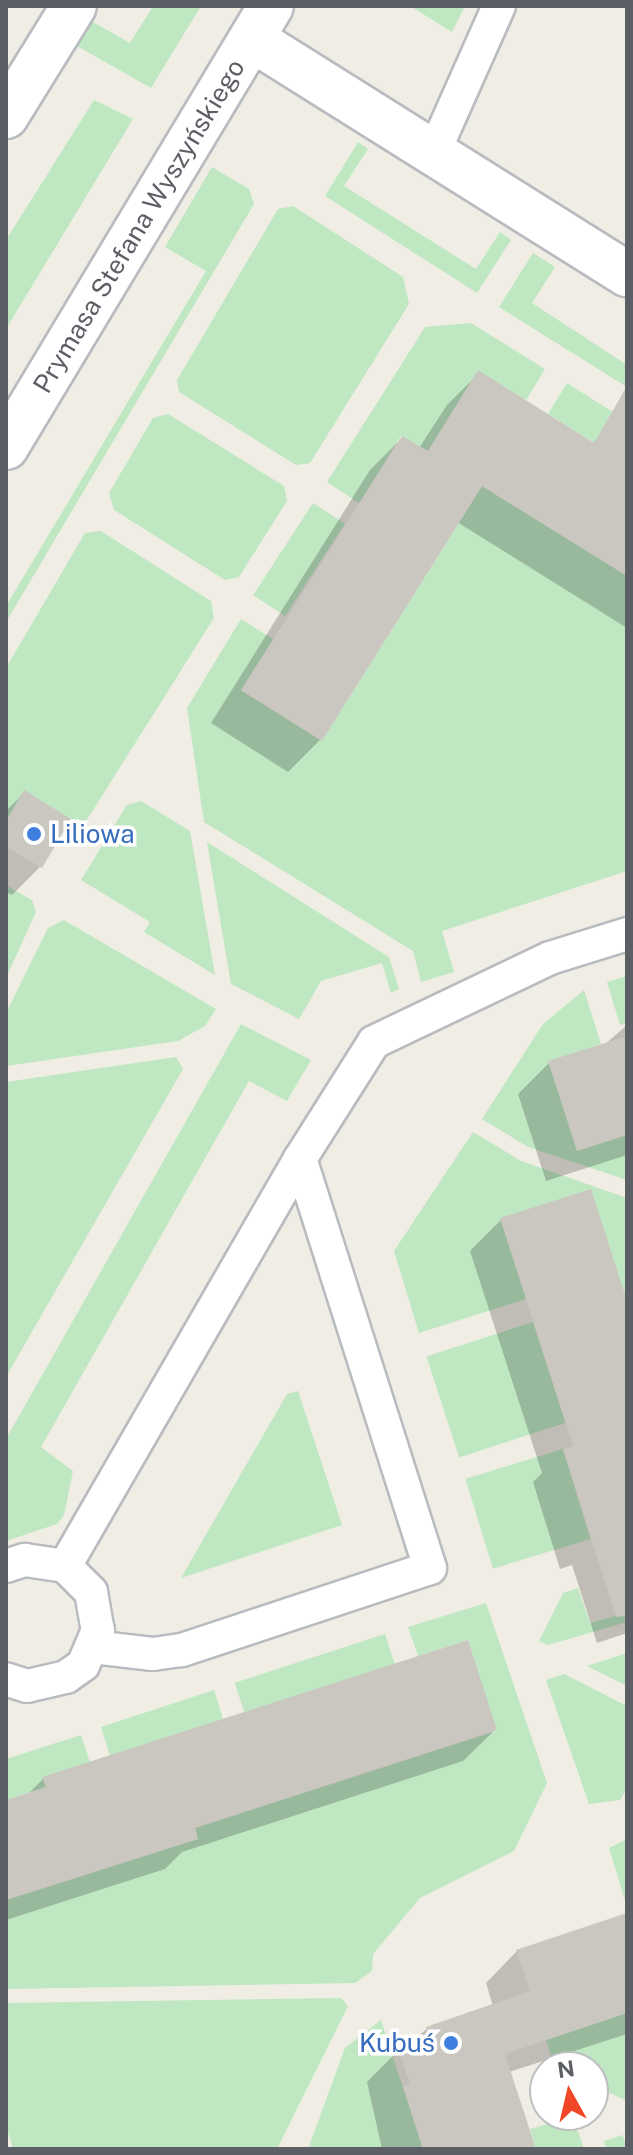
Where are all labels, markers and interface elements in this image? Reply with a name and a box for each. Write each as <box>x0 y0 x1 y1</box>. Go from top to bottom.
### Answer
street label: Prymasa Stefana Wyszyńskiego <box>27 53 251 399</box>
place label: Liliowa <box>50 818 135 850</box>
marker: Liliowa <box>25 825 43 843</box>
place label: Kubuś <box>359 2027 435 2059</box>
marker: Kubuś <box>442 2034 460 2052</box>
north arrow <box>529 2051 609 2131</box>
text: N <box>556 2055 576 2083</box>

